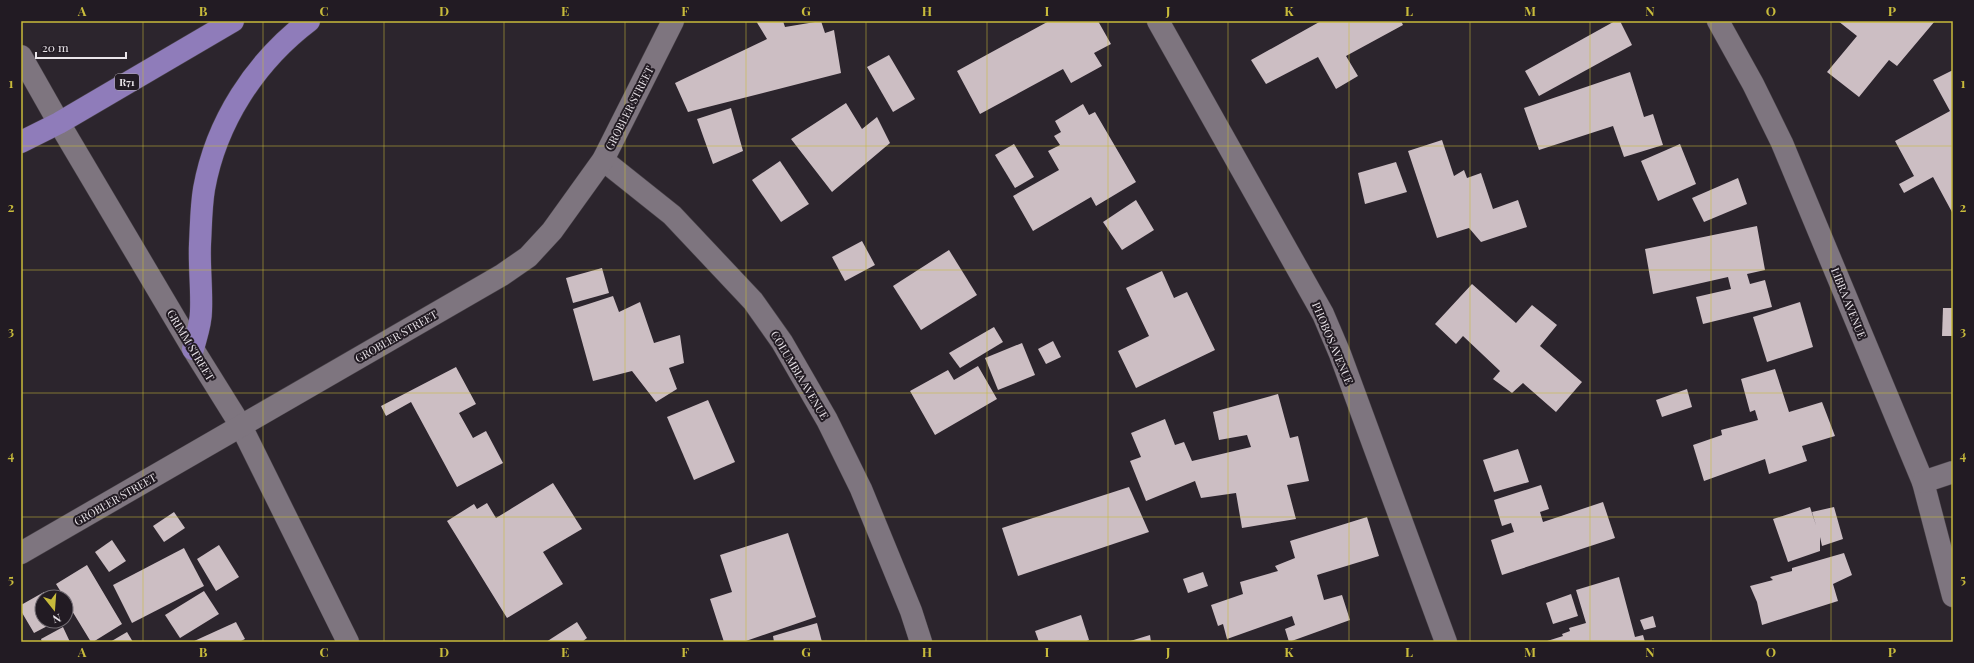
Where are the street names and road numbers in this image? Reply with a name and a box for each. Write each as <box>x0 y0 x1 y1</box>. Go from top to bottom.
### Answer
street label: GROBLER STREET <box>601 63 657 153</box>
road number: R71 <box>115 74 139 90</box>
street label: LIBRA AVENUE <box>1828 265 1870 341</box>
street label: PHOBOS AVENUE <box>1309 300 1357 387</box>
street label: GROBLER STREET <box>352 306 440 366</box>
street label: GRIMM STREET <box>164 307 218 384</box>
street label: COLUMBIA AVENUE <box>768 328 833 422</box>
street label: GROBLER STREET <box>71 469 159 529</box>

